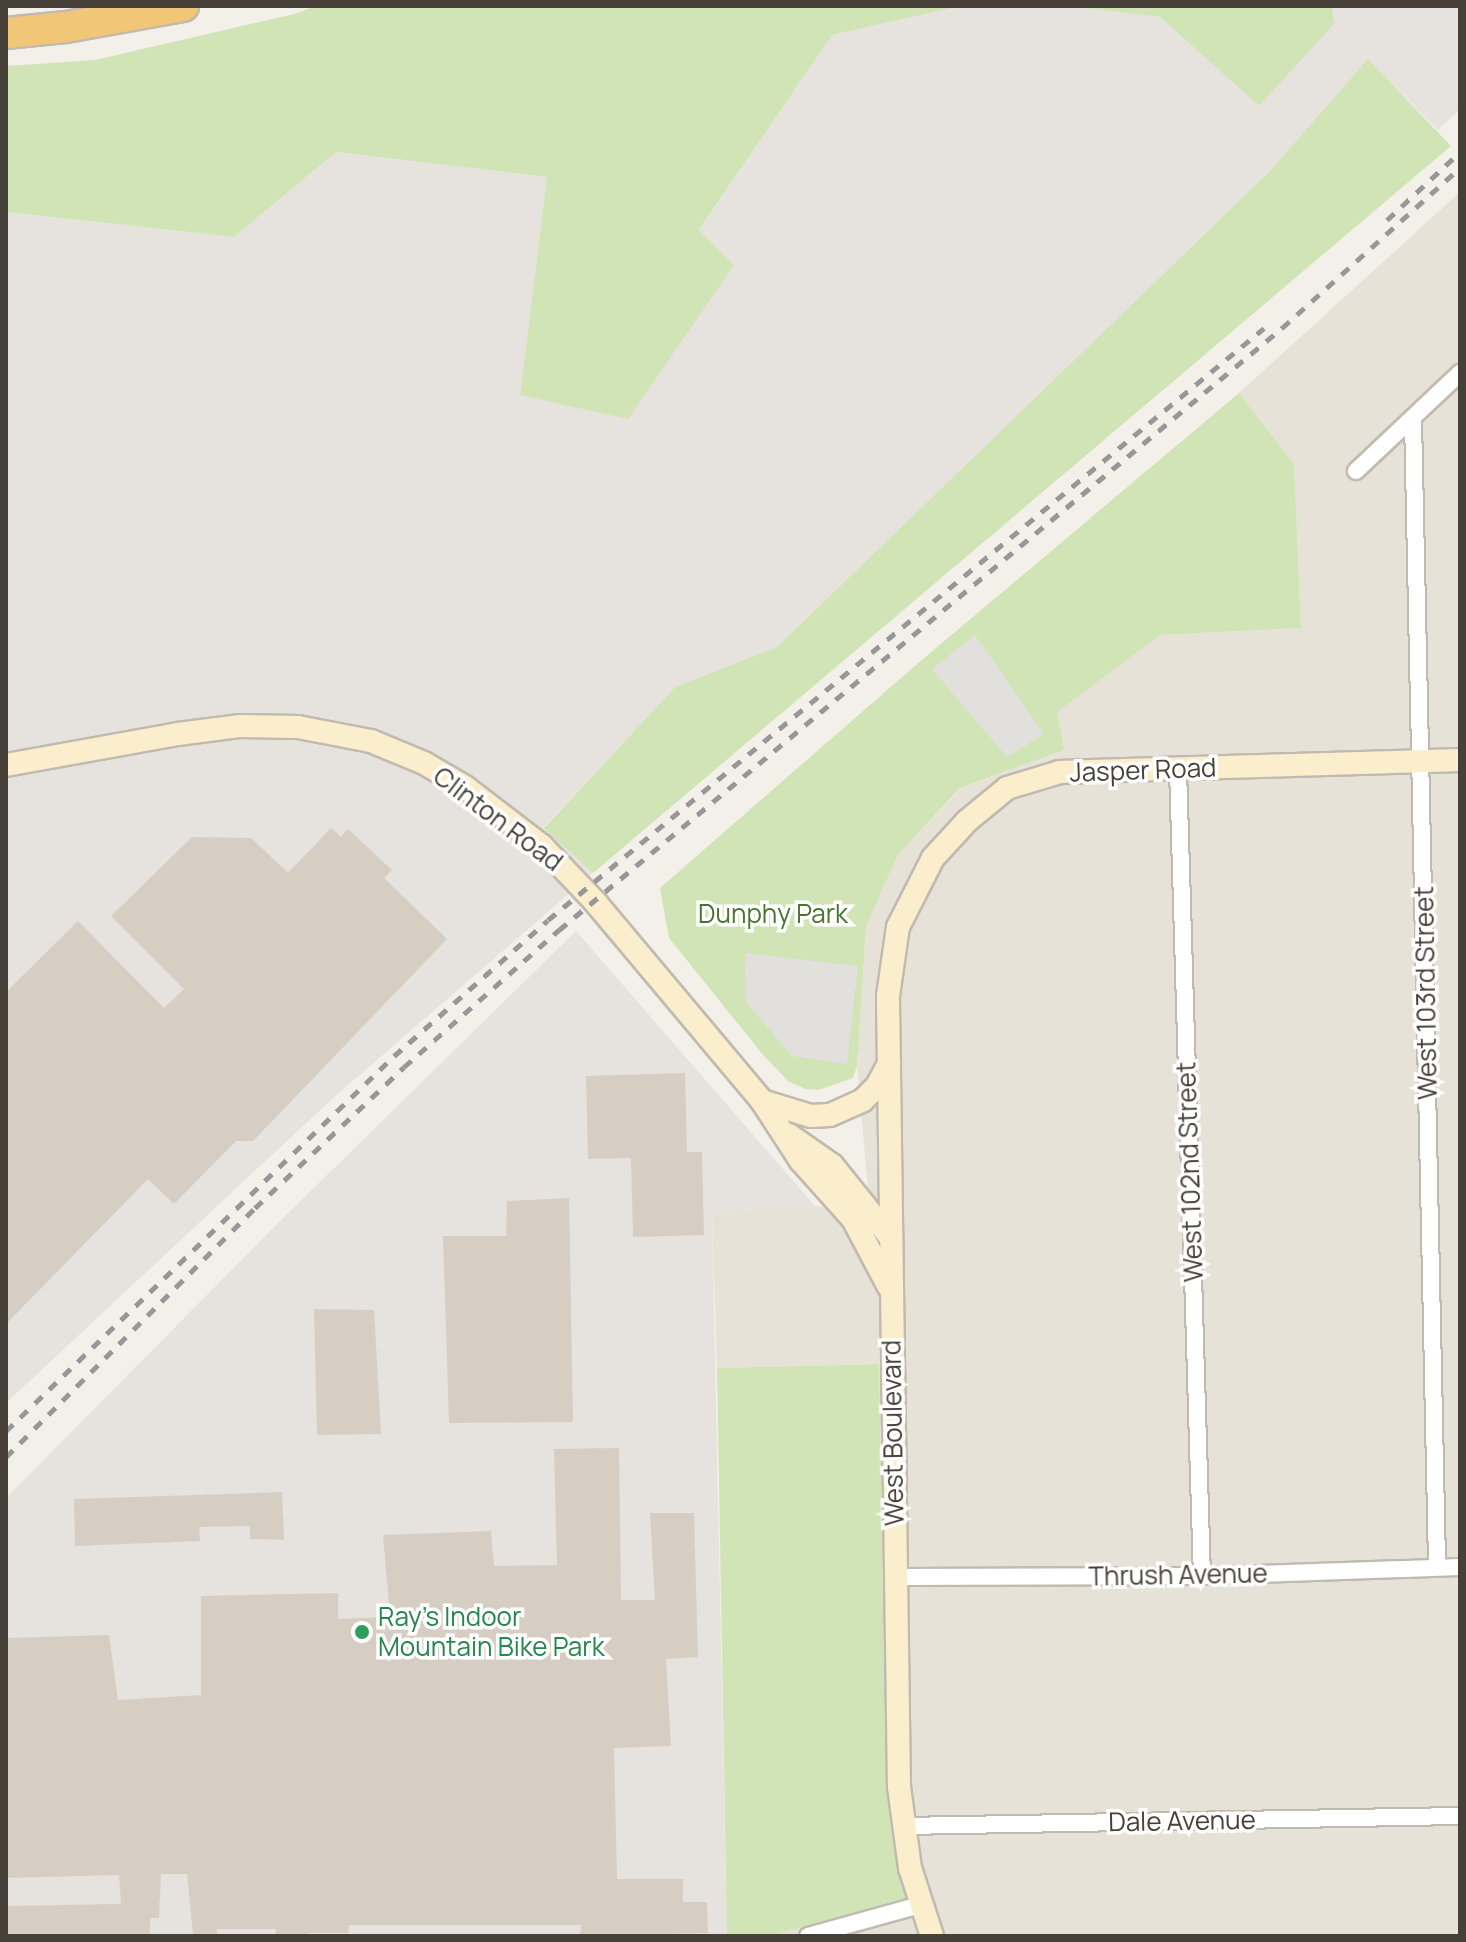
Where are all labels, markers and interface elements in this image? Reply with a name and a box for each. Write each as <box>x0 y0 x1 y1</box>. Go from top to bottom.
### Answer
street label: Jasper Road <box>1069 752 1217 788</box>
street label: Clinton Road <box>427 760 569 878</box>
street label: West 103rd Street <box>1409 886 1443 1100</box>
park label: Dunphy Park <box>698 898 848 930</box>
street label: West 102nd Street <box>1171 1061 1209 1283</box>
street label: West Boulevard <box>876 1340 910 1526</box>
street label: Thrush Avenue <box>1088 1558 1268 1592</box>
place label: Ray's Indoor Mountain Bike Park <box>378 1601 605 1662</box>
marker: Ray's Indoor Mountain Bike Park <box>353 1623 371 1641</box>
street label: Dale Avenue <box>1108 1804 1256 1838</box>

